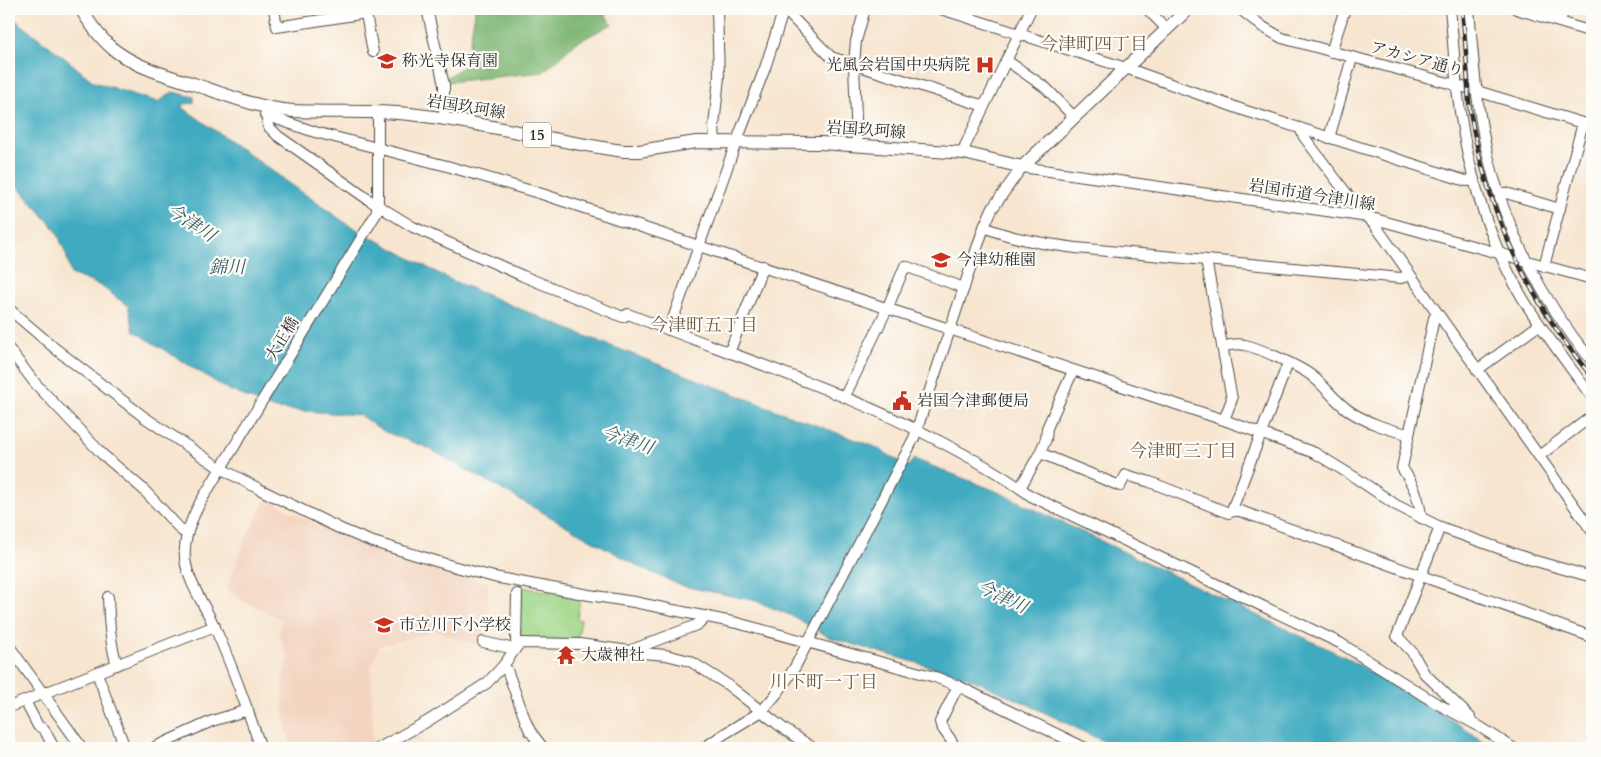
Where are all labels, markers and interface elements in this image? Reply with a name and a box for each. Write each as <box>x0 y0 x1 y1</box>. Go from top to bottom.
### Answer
district label: 今津町四丁目 <box>1040 32 1148 57</box>
street label: アカシア通り <box>1368 36 1466 82</box>
school or university icon: 称光寺保育園 <box>376 50 398 72</box>
place label: 称光寺保育園 <box>402 50 498 72</box>
place label: 光風会岩国中央病院 <box>826 54 970 76</box>
hospital icon: 光風会岩国中央病院 <box>974 54 996 76</box>
street label: 岩国玖珂線 <box>425 90 507 124</box>
street label: 岩国玖珂線 <box>825 116 907 144</box>
road number: 15 <box>523 122 551 148</box>
street label: 岩国市道今津川線 <box>1247 174 1377 216</box>
water label: 今津川 <box>162 198 222 249</box>
school or university icon: 今津幼稚園 <box>930 249 952 271</box>
place label: 今津幼稚園 <box>956 249 1036 271</box>
water label: 錦川 <box>209 255 247 280</box>
street label: 大正橋 <box>260 313 304 365</box>
district label: 今津町五丁目 <box>650 313 758 338</box>
public building icon: 岩国今津郵便局 <box>891 390 913 412</box>
place label: 岩国今津郵便局 <box>917 390 1029 412</box>
water label: 今津川 <box>597 419 658 461</box>
district label: 今津町三丁目 <box>1129 439 1237 464</box>
water label: 今津川 <box>972 574 1034 621</box>
school or university icon: 市立川下小学校 <box>373 614 395 636</box>
place label: 市立川下小学校 <box>399 614 511 636</box>
temple icon: 大歳神社 <box>555 644 577 666</box>
place label: 大歳神社 <box>581 644 645 666</box>
district label: 川下町一丁目 <box>770 670 878 695</box>

